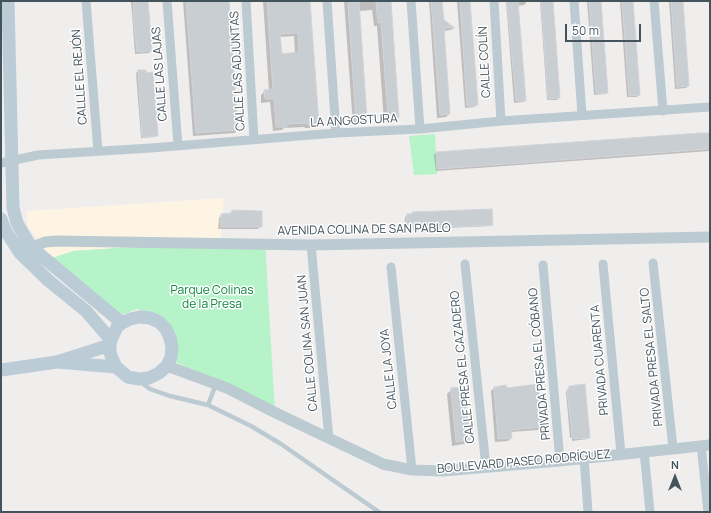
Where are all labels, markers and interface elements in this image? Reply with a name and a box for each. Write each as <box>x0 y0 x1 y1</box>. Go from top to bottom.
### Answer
street label: CALLE LAS ADJUNTAS <box>228 11 248 131</box>
scale bar <box>567 16 643 42</box>
text: 50 m <box>572 22 599 39</box>
street label: CALLE LAS LAJAS <box>150 26 170 122</box>
street label: CALLE COLÍN <box>476 26 494 98</box>
street label: CALLLE EL REJÓN <box>69 29 91 125</box>
street label: LA ANGOSTURA <box>310 112 398 130</box>
street label: AVENIDA COLINA DE SAN PABLO <box>277 221 451 239</box>
street label: CALLE COLINA SAN JUAN <box>295 274 321 412</box>
park label: Parque Colinas de la Presa <box>171 284 253 312</box>
street label: PRIVADA PRESA EL CÓBANO <box>526 287 554 441</box>
street label: PRIVADA PRESA EL SALTO <box>638 287 666 427</box>
street label: CALLE PRESA EL CAZADERO <box>448 290 478 444</box>
street label: PRIVADA CUARENTA <box>588 304 612 416</box>
street label: CALLE LA JOYA <box>378 328 400 410</box>
street label: BOULEVARD PASEO RODRÍGUEZ <box>437 447 611 477</box>
north arrow <box>655 457 695 497</box>
text: N <box>671 457 679 472</box>

